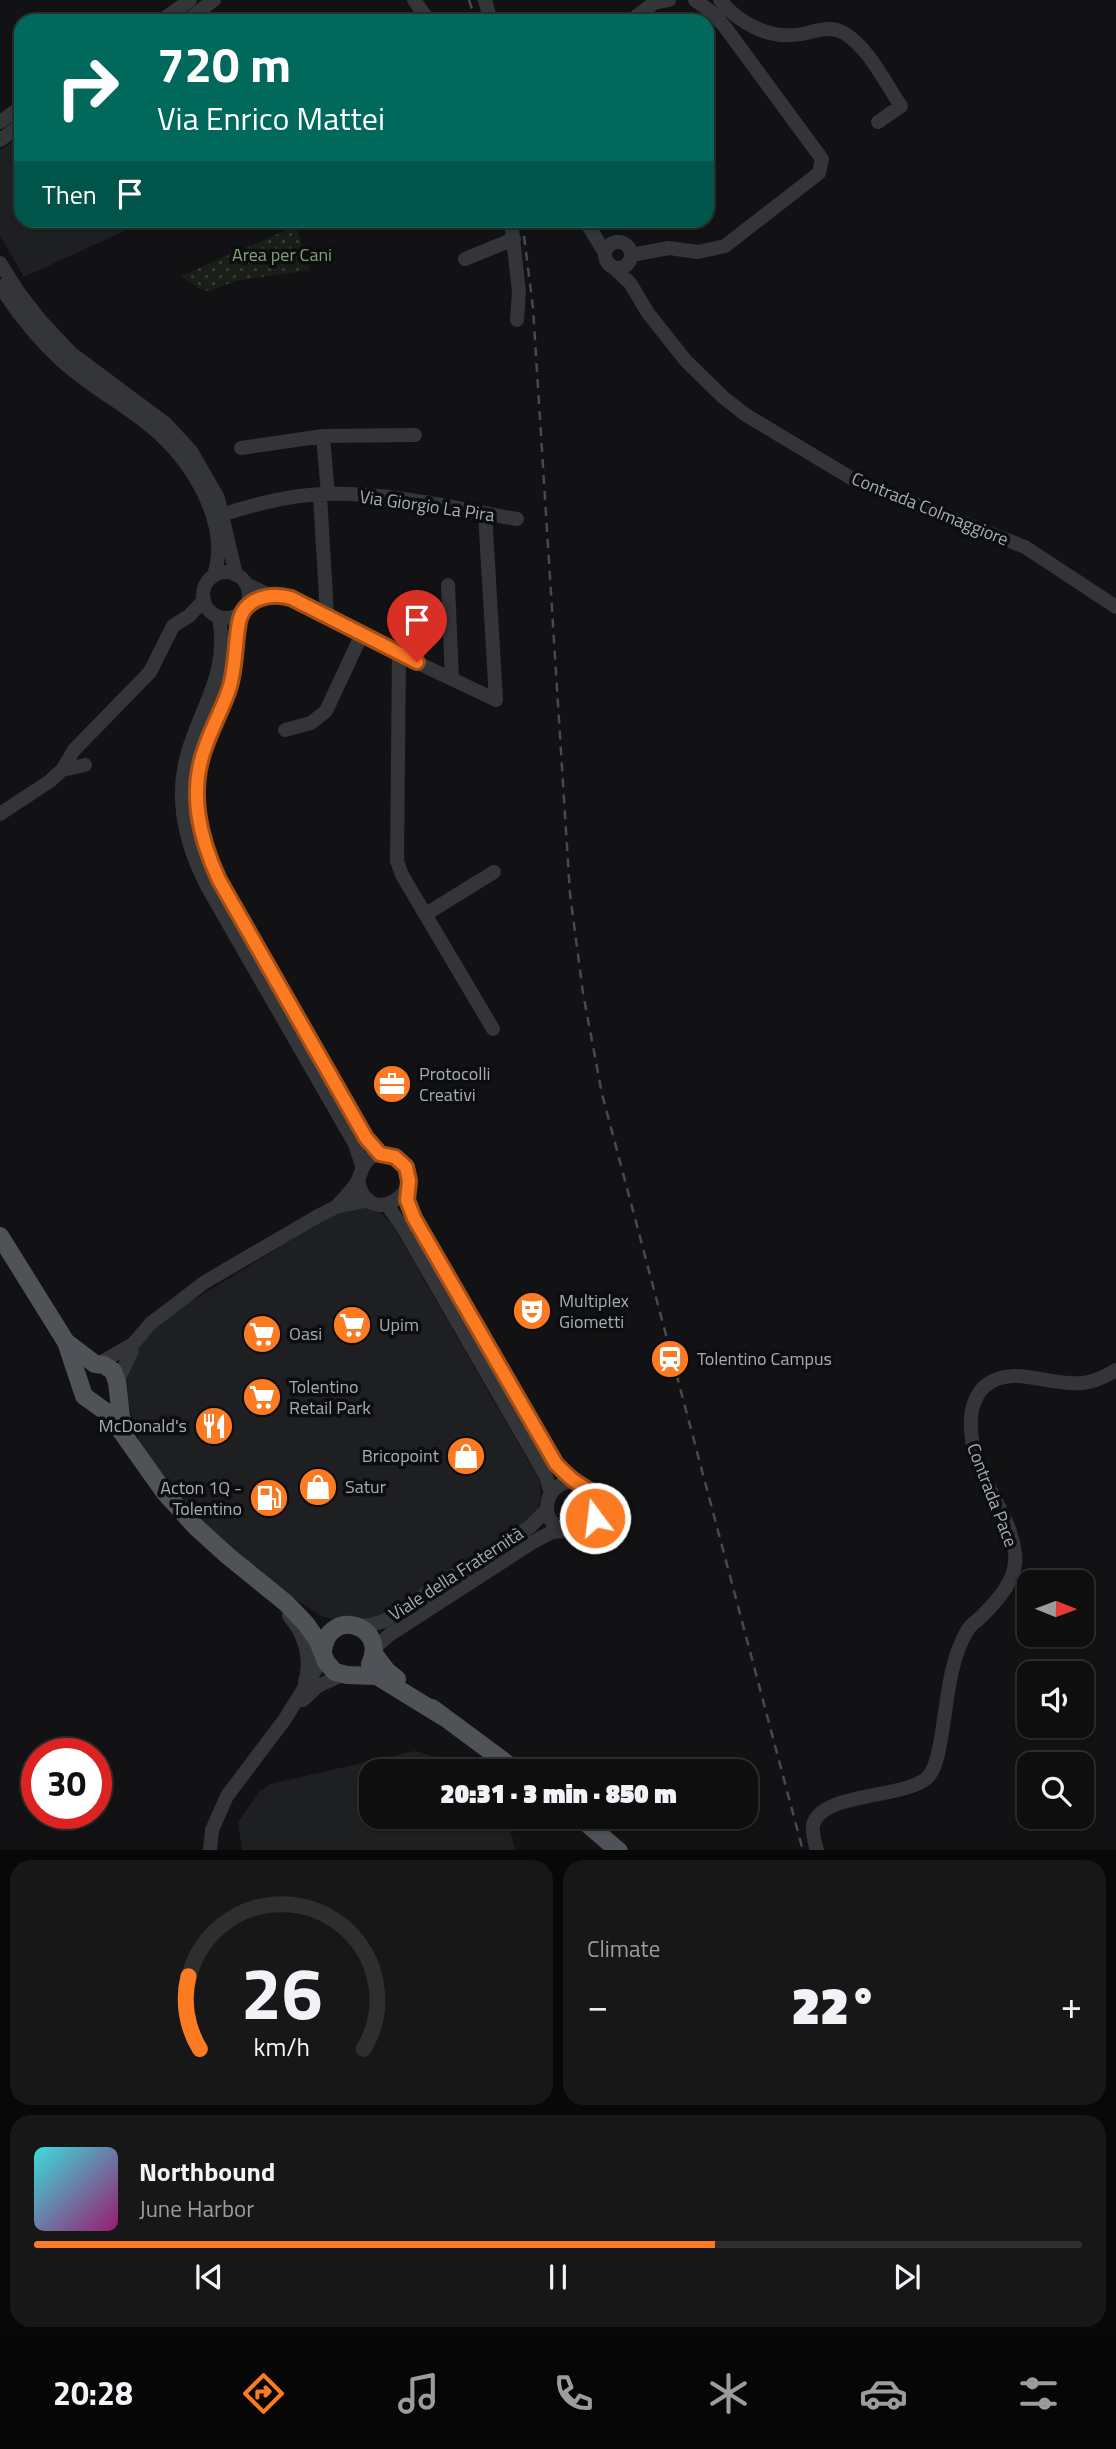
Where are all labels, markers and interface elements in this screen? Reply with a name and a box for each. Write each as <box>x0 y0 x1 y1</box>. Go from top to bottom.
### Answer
text: 720 m <box>157 26 291 101</box>
icon: right <box>42 42 133 133</box>
text: Via Enrico Mattei <box>157 94 385 142</box>
text: Then <box>42 175 97 214</box>
icon: arrive <box>111 175 149 213</box>
park label: Area per Cani <box>232 241 332 268</box>
street label: Contrada Colmaggiore <box>848 465 1013 552</box>
street label: Via Giorgio La Pira <box>358 483 496 528</box>
pin <box>387 590 447 662</box>
icon: arrive <box>398 601 436 639</box>
place label: Protocolli Creativi <box>419 1060 490 1108</box>
office icon: Protocolli Creativi <box>371 1063 413 1105</box>
place label: Multiplex Giometti <box>559 1287 629 1335</box>
theatre icon: Multiplex Giometti <box>511 1290 553 1332</box>
supermarket icon: Upim <box>331 1304 373 1346</box>
place label: Upim <box>379 1311 419 1338</box>
supermarket icon: Oasi <box>241 1313 283 1355</box>
place label: Oasi <box>289 1320 322 1347</box>
station icon: Tolentino Campus <box>649 1338 691 1380</box>
place label: Tolentino Campus <box>697 1345 832 1372</box>
place label: Tolentino Retail Park <box>289 1373 371 1421</box>
supermarket icon: Tolentino Retail Park <box>241 1376 283 1418</box>
restaurant icon: McDonald's <box>193 1405 235 1447</box>
place label: McDonald's <box>99 1412 187 1439</box>
shop icon: Bricopoint <box>445 1435 487 1477</box>
street label: Contrada Pace <box>960 1439 1025 1551</box>
place label: Bricopoint <box>362 1442 440 1469</box>
shop icon: Satur <box>297 1466 339 1508</box>
place label: Satur <box>345 1473 386 1500</box>
place label: Acton 1Q - Tolentino <box>160 1474 242 1522</box>
fuel station icon: Acton 1Q - Tolentino <box>248 1477 290 1519</box>
position arrow <box>558 1481 632 1555</box>
street label: Viale della Fraternità <box>383 1520 528 1627</box>
north arrow <box>1017 1570 1094 1647</box>
map controls <box>1017 1570 1094 1829</box>
button: sound <box>1017 1661 1094 1738</box>
speed limit sign: 30 <box>21 1738 112 1829</box>
button: search <box>1017 1752 1094 1829</box>
text: 20:31 · 3 min · 850 m <box>440 1774 677 1813</box>
text: Climate <box>587 1931 660 1966</box>
text: 26 <box>241 1937 322 2047</box>
text: 22° <box>792 1965 877 2044</box>
text: − <box>587 1976 608 2034</box>
text: + <box>1061 1976 1082 2034</box>
text: km/h <box>253 2027 310 2065</box>
text: Northbound <box>139 2152 275 2191</box>
text: June Harbor <box>139 2191 254 2226</box>
icon: previous <box>190 2258 228 2296</box>
icon: pause <box>539 2258 577 2296</box>
icon: next <box>888 2258 926 2296</box>
text: 20:28 <box>53 2369 133 2417</box>
icon: directions <box>239 2369 288 2418</box>
icon: music <box>394 2369 443 2418</box>
icon: phone <box>549 2369 598 2418</box>
icon: climate <box>704 2369 753 2418</box>
icon: car <box>859 2369 908 2418</box>
icon: filters <box>1014 2369 1063 2418</box>

